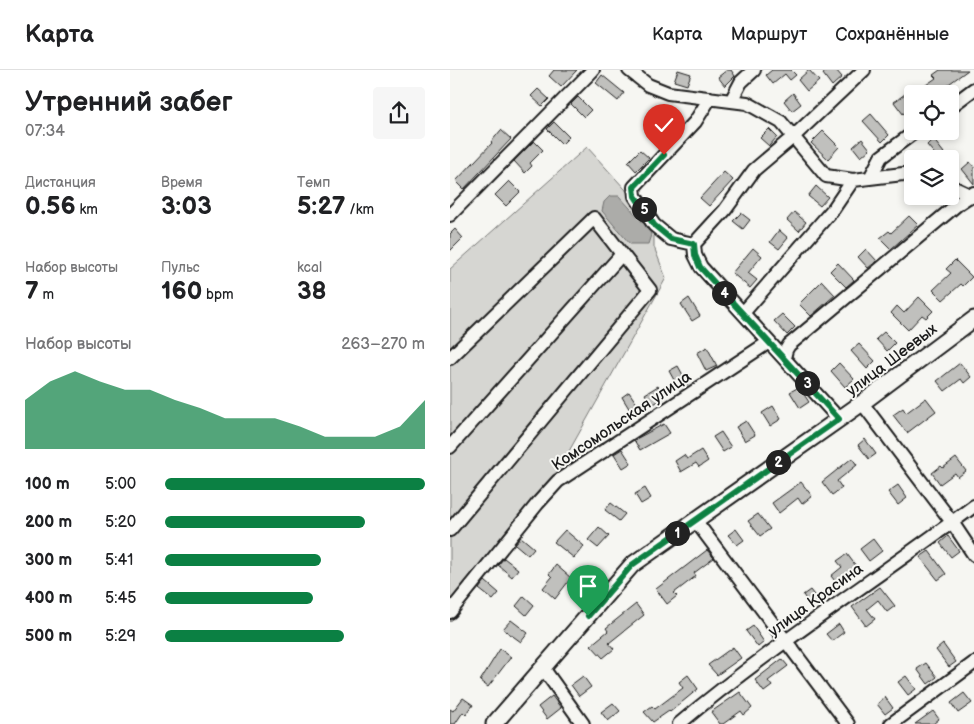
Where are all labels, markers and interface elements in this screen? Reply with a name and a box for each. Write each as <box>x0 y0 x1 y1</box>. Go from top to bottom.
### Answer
text: Карта <box>25 20 94 49</box>
text: Карта <box>652 24 703 45</box>
text: Маршрут <box>731 24 807 45</box>
text: Сохранённые <box>835 24 949 45</box>
map controls <box>904 85 959 205</box>
button: locate <box>904 85 959 140</box>
text: Утренний забег <box>25 86 233 119</box>
button: share <box>373 87 425 139</box>
pin <box>643 104 685 155</box>
icon: check <box>650 111 678 139</box>
text: 07:34 <box>25 122 65 141</box>
button: layers <box>904 150 959 205</box>
text: Дистанция <box>25 174 96 191</box>
text: Время <box>161 174 203 191</box>
text: Темп <box>297 174 330 191</box>
text: 0.56 <box>25 191 76 222</box>
text: 3:03 <box>161 191 212 222</box>
text: 5:27 <box>297 191 346 222</box>
pin: 5 <box>632 196 656 222</box>
text: km <box>76 201 98 218</box>
text: /km <box>346 201 374 218</box>
text: 5 <box>640 201 649 218</box>
text: Набор высоты <box>25 259 118 276</box>
text: Пульс <box>161 259 200 276</box>
text: kcal <box>297 259 322 276</box>
text: 7 <box>25 276 39 307</box>
text: 160 <box>161 276 202 307</box>
text: 38 <box>297 276 327 307</box>
pin: 4 <box>712 280 736 306</box>
text: 4 <box>720 285 729 302</box>
text: m <box>39 286 54 303</box>
text: bpm <box>202 286 234 303</box>
street label: улица Шеевых <box>843 320 941 401</box>
text: Набор высоты <box>25 335 132 354</box>
text: 263–270 m <box>341 335 425 354</box>
street label: Комсомольская улица <box>548 367 696 475</box>
pin: 3 <box>794 370 820 396</box>
text: 3 <box>803 375 812 392</box>
pin: 2 <box>766 450 790 474</box>
text: 2 <box>774 454 783 471</box>
text: 100 m <box>25 475 70 494</box>
text: 5:00 <box>105 475 136 494</box>
text: 200 m <box>25 513 72 532</box>
text: 5:20 <box>105 513 136 532</box>
pin: 1 <box>664 520 690 546</box>
text: 1 <box>675 525 680 542</box>
text: 300 m <box>25 551 72 570</box>
text: 5:41 <box>105 551 133 570</box>
street label: улица Красина <box>765 559 867 641</box>
pin <box>567 565 609 616</box>
icon: arrive <box>574 572 602 600</box>
text: 400 m <box>25 589 72 608</box>
text: 5:45 <box>105 589 136 608</box>
text: 500 m <box>25 627 72 646</box>
text: 5:29 <box>105 627 136 646</box>

